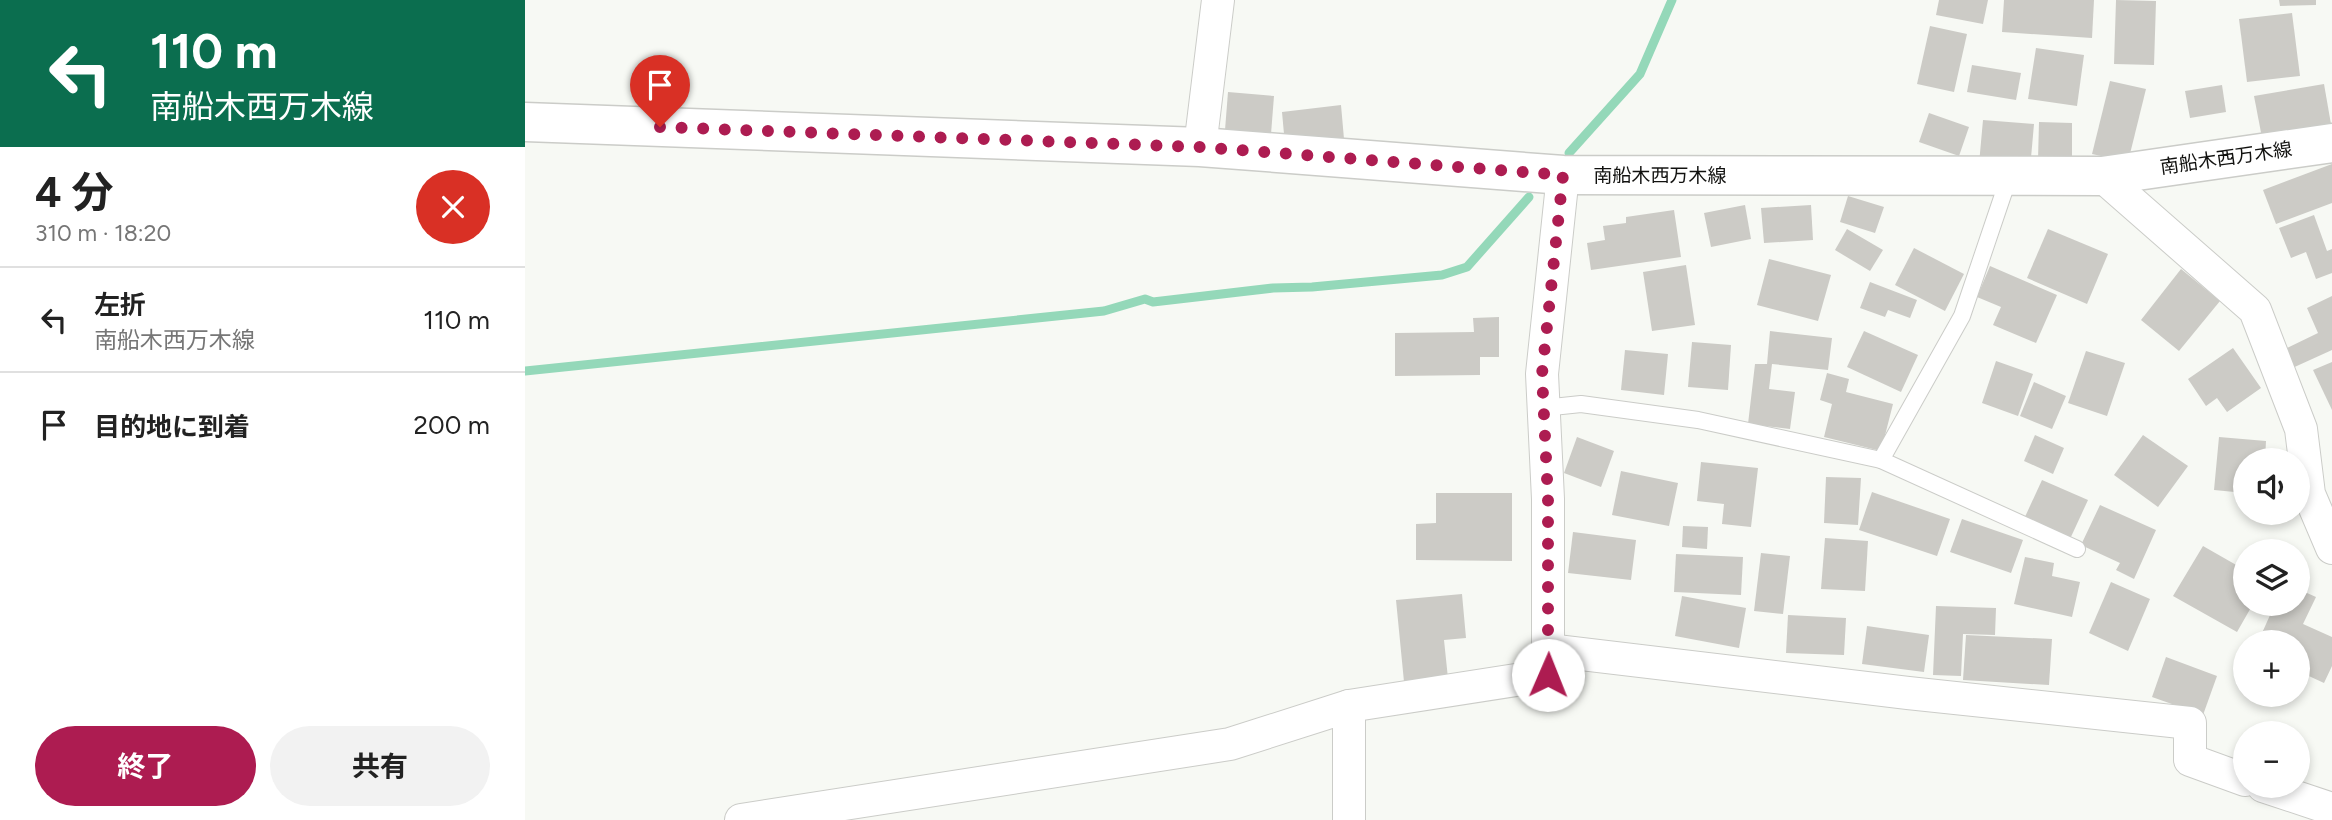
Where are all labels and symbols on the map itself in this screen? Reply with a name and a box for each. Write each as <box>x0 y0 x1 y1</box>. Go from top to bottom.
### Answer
pin <box>630 55 690 127</box>
street label: 南船木西万木線 <box>2159 137 2293 179</box>
street label: 南船木西万木線 <box>1593 164 1727 187</box>
position arrow <box>1511 638 1585 712</box>

